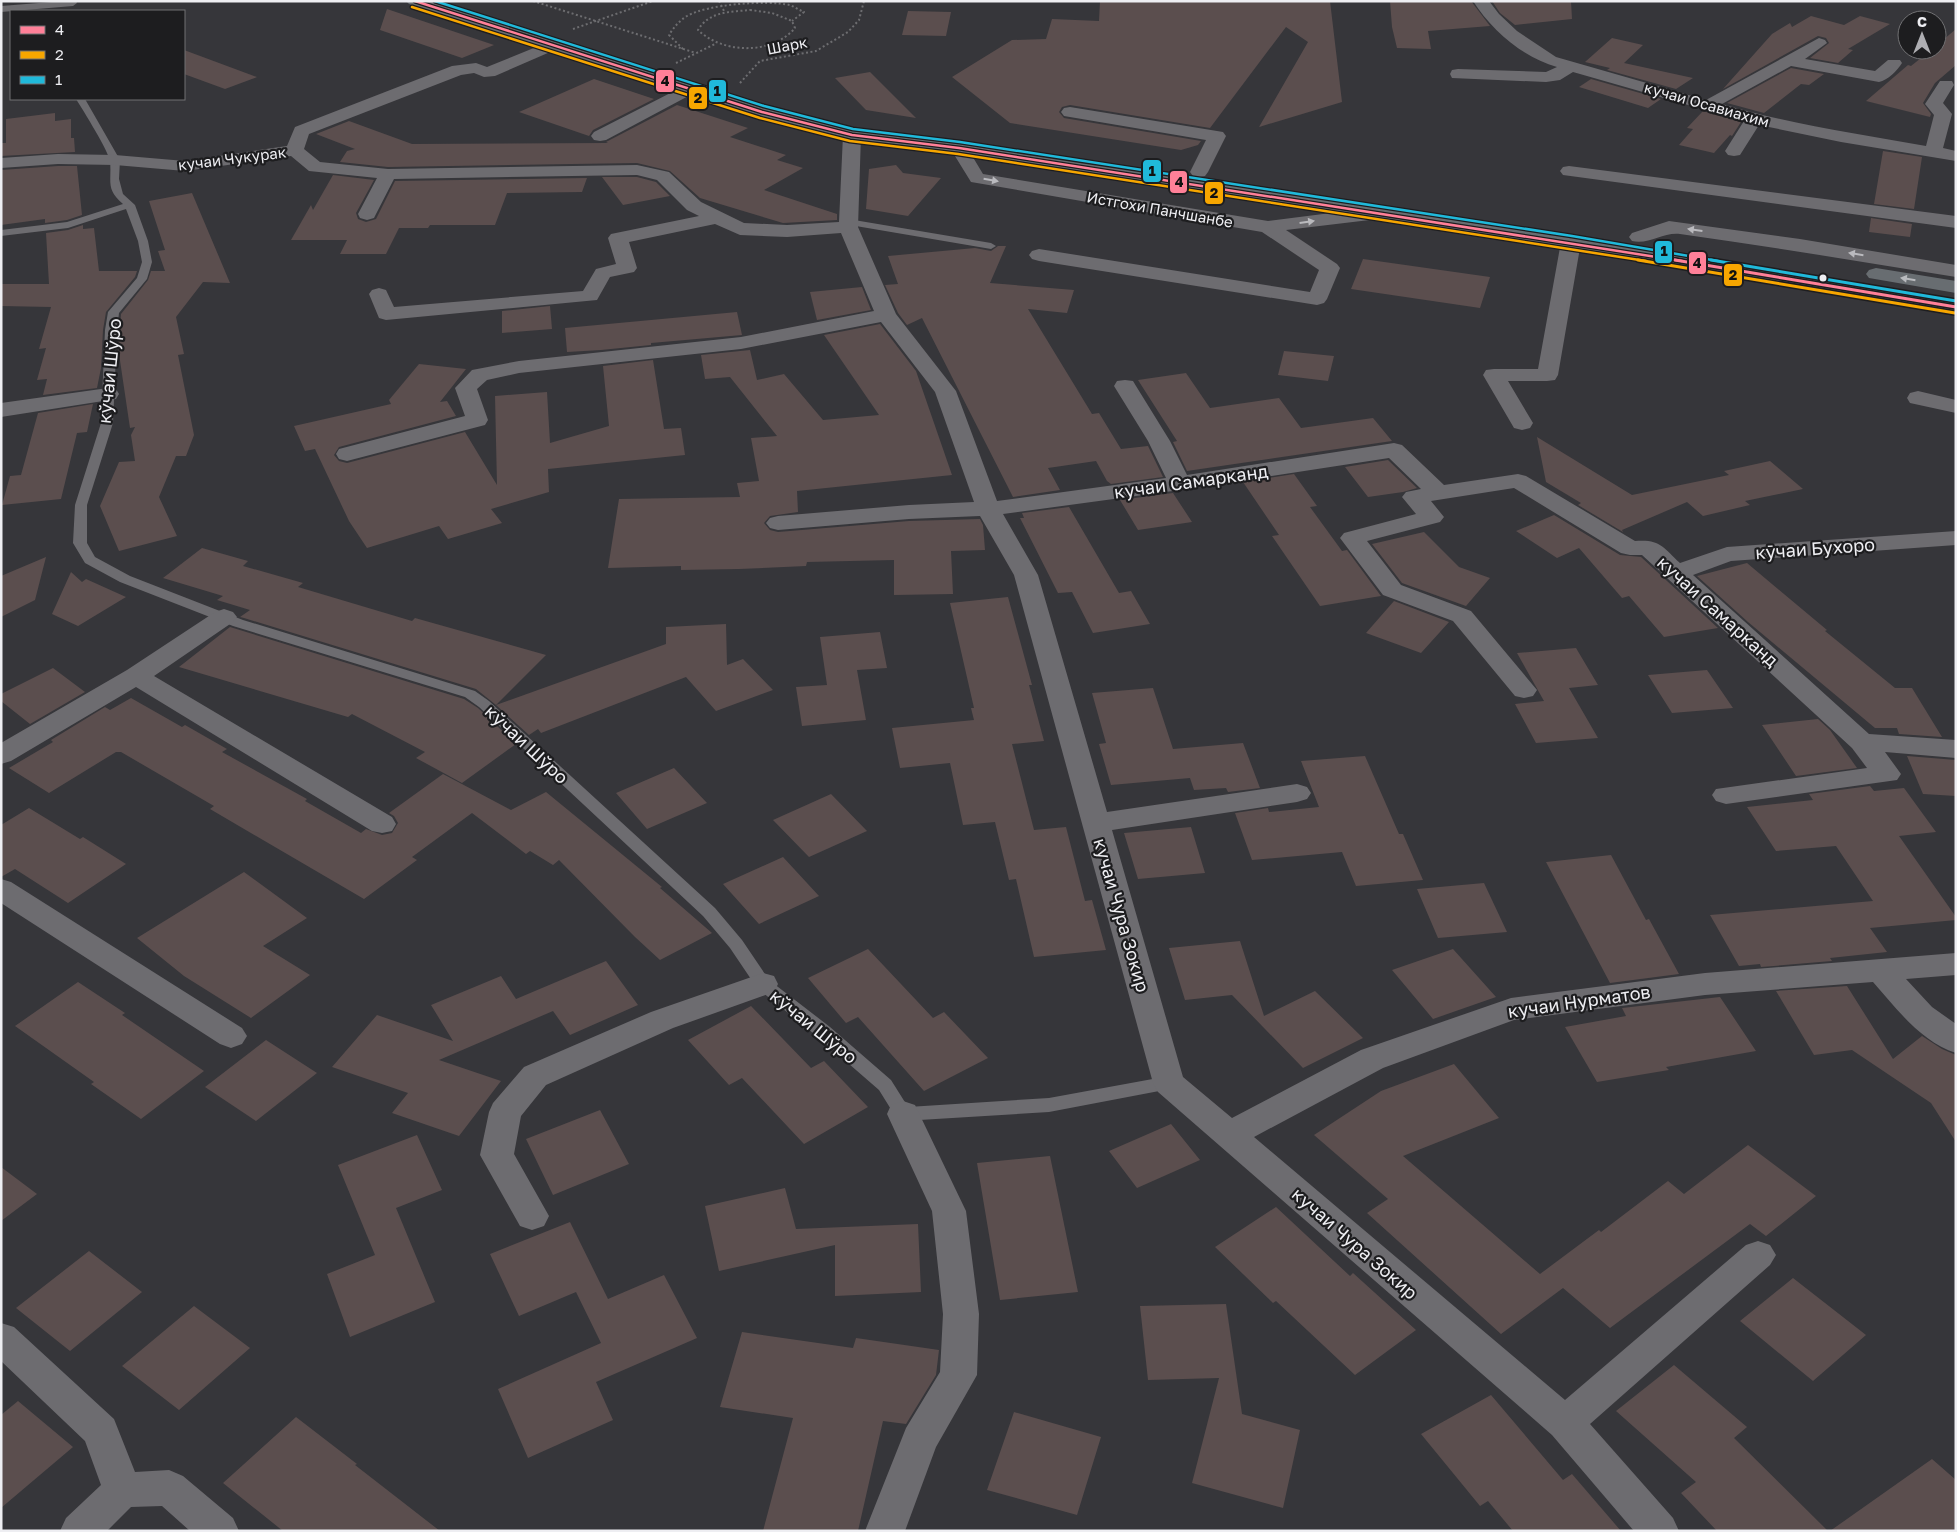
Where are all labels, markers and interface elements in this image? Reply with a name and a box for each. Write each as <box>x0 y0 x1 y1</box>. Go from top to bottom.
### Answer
legend <box>10 10 185 100</box>
north arrow <box>1897 10 1947 60</box>
text: С <box>1917 13 1927 30</box>
text: 4 <box>55 20 64 38</box>
street label: Шарк <box>765 32 809 58</box>
text: 2 <box>55 45 64 63</box>
line badge: 4 <box>655 69 675 93</box>
text: 1 <box>55 70 62 88</box>
text: 4 <box>661 72 670 89</box>
street label: кучаи Осавиахим <box>1642 78 1772 130</box>
line badge: 1 <box>708 79 727 103</box>
text: 1 <box>713 82 721 99</box>
line badge: 2 <box>688 86 708 110</box>
text: 2 <box>694 89 703 106</box>
street label: кучаи Чукурак <box>177 142 288 174</box>
line badge: 1 <box>1142 159 1162 183</box>
text: 1 <box>1148 162 1156 179</box>
line badge: 4 <box>1169 170 1188 194</box>
text: 4 <box>1175 173 1184 190</box>
one-way arrow <box>983 177 999 185</box>
line badge: 2 <box>1204 181 1224 205</box>
text: 2 <box>1210 184 1219 201</box>
street label: Истгохи Панчшанбе <box>1085 187 1235 231</box>
one-way arrow <box>1299 218 1315 226</box>
one-way arrow <box>1687 226 1703 234</box>
line badge: 1 <box>1654 240 1673 264</box>
text: 1 <box>1660 242 1668 259</box>
one-way arrow <box>1847 250 1863 258</box>
line badge: 4 <box>1688 251 1707 275</box>
text: 4 <box>1693 254 1702 271</box>
line badge: 2 <box>1723 263 1743 287</box>
text: 2 <box>1729 266 1738 283</box>
unlabelled marker <box>1818 273 1828 283</box>
one-way arrow <box>1899 275 1915 283</box>
street label: кўчаи Шўро <box>93 317 125 425</box>
street label: кучаи Самарканд <box>1113 459 1270 503</box>
street label: кӯчаи Бухоро <box>1754 533 1876 563</box>
street label: кучаи Самарканд <box>1653 551 1783 671</box>
street label: кўчаи Шўро <box>481 700 573 788</box>
street label: кучаи Чура Зокир <box>1090 836 1154 994</box>
street label: кучаи Нурматов <box>1506 980 1652 1022</box>
street label: кўчаи Шўро <box>766 984 862 1068</box>
street label: кучаи Чура Зокир <box>1288 1183 1422 1303</box>

